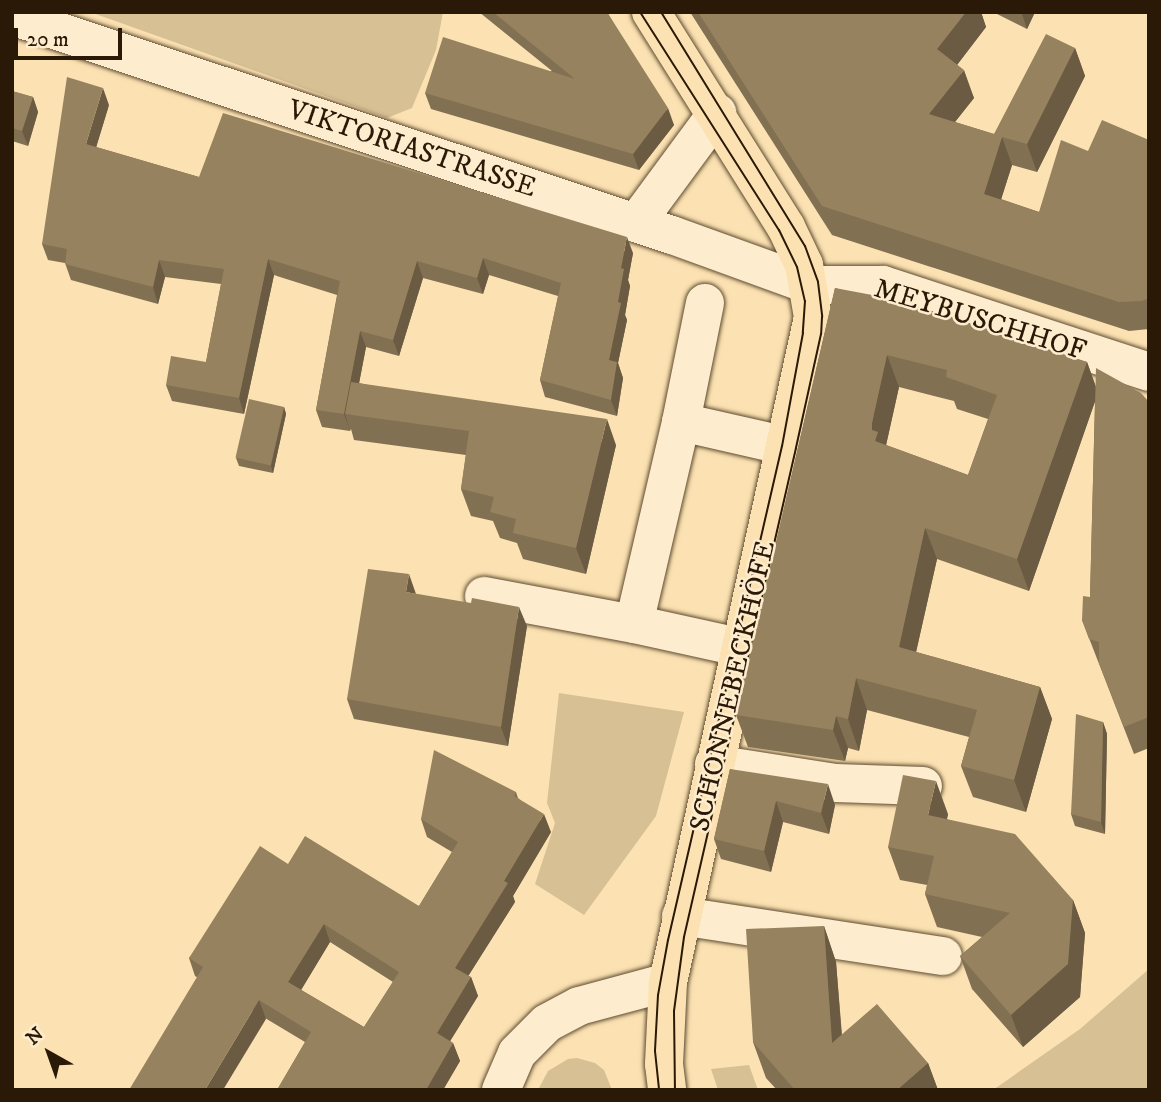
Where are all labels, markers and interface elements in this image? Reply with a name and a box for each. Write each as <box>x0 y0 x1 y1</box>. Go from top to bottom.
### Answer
scale bar <box>18 14 126 58</box>
text: 20 m <box>27 27 69 53</box>
street label: VIKTORIASTRASSE <box>284 93 540 205</box>
street label: MEYBUSCHHOF <box>870 272 1090 368</box>
street label: SCHONNEBECKHÖFE <box>683 537 783 835</box>
north arrow <box>14 1018 84 1088</box>
text: N <box>22 1023 49 1050</box>

